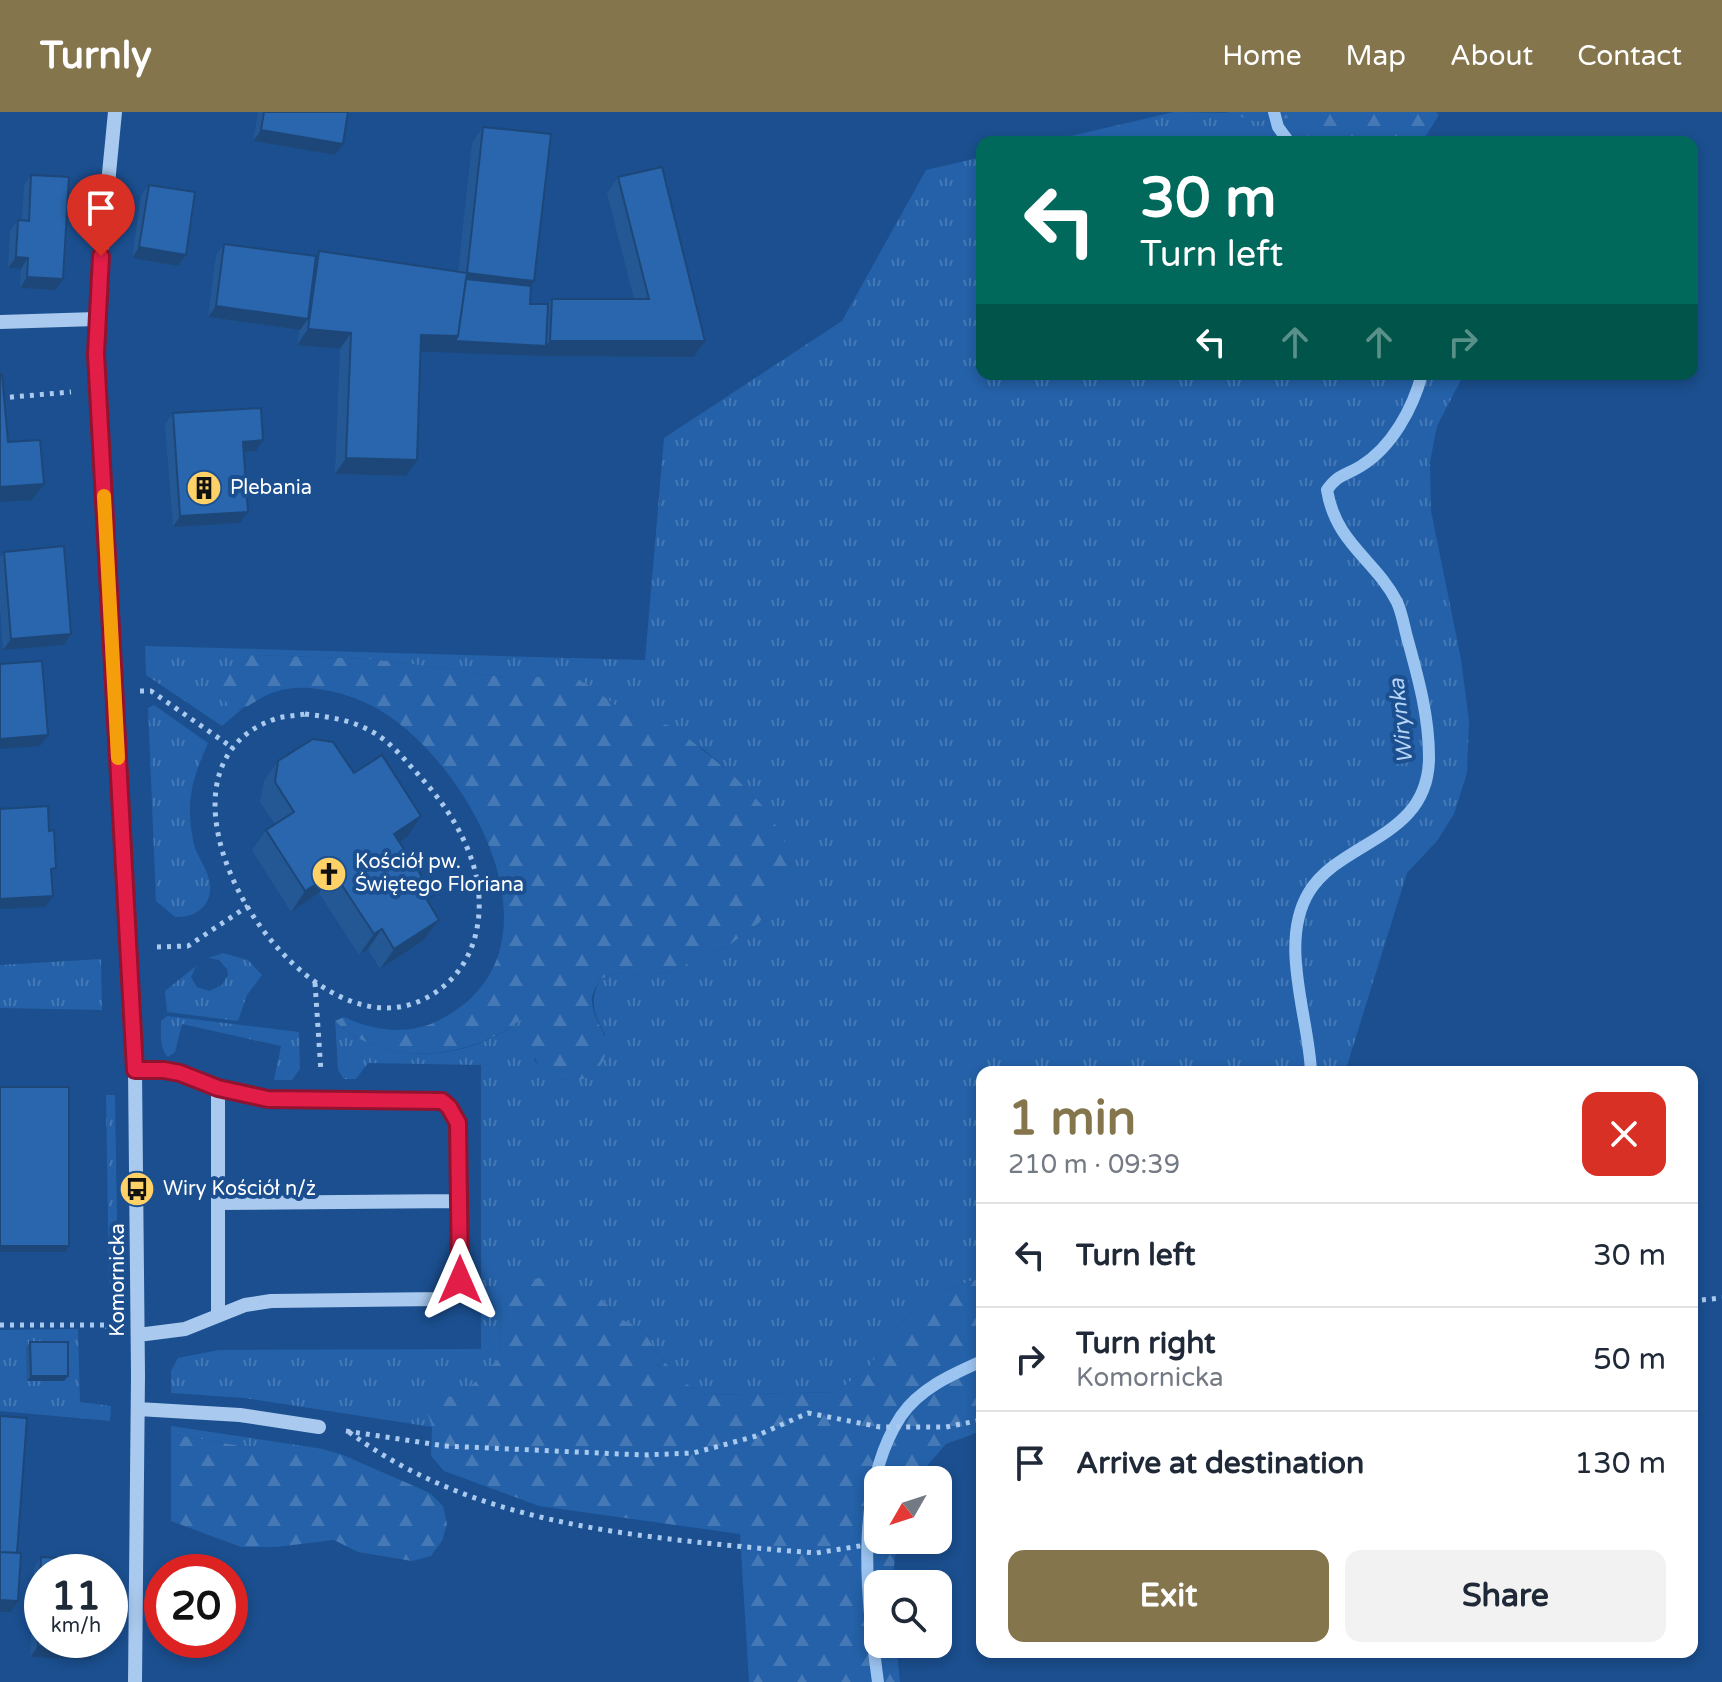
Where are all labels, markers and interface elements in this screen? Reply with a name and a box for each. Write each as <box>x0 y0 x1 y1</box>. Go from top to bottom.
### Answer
text: Turnly <box>40 33 152 79</box>
text: Home <box>1222 39 1302 73</box>
text: Map <box>1346 39 1406 73</box>
text: About <box>1450 39 1533 73</box>
text: Contact <box>1577 39 1682 73</box>
text: 30 m <box>1140 165 1276 232</box>
icon: left <box>1008 168 1112 272</box>
pin <box>67 174 135 256</box>
icon: arrive <box>79 186 123 230</box>
text: Turn left <box>1140 233 1283 276</box>
icon: left <box>1189 320 1233 364</box>
icon: ahead <box>1273 320 1317 364</box>
icon: ahead <box>1357 320 1401 364</box>
icon: right <box>1441 320 1485 364</box>
building icon: Plebania <box>185 469 223 507</box>
place label: Plebania <box>230 476 312 500</box>
water label: Wirynka <box>1384 677 1418 765</box>
place label: Kościół pw. Świętego Floriana <box>355 850 524 897</box>
church icon: Kościół pw. Świętego Floriana <box>310 855 348 893</box>
text: 1 min <box>1008 1090 1136 1148</box>
button: close <box>1582 1092 1666 1176</box>
text: 210 m · 09:39 <box>1008 1149 1180 1180</box>
bus stop icon: Wiry Kościół n/ż <box>118 1170 156 1208</box>
place label: Wiry Kościół n/ż <box>163 1177 316 1201</box>
street label: Komornicka <box>106 1223 130 1337</box>
icon: left <box>1008 1233 1052 1277</box>
text: Turn left <box>1076 1237 1195 1274</box>
text: 30 m <box>1593 1237 1666 1274</box>
position arrow <box>418 1238 502 1322</box>
text: Turn right <box>1076 1325 1216 1362</box>
icon: right <box>1008 1337 1052 1381</box>
text: 50 m <box>1593 1341 1666 1378</box>
text: Komornicka <box>1076 1362 1224 1393</box>
icon: arrive <box>1008 1441 1052 1485</box>
text: Arrive at destination <box>1076 1445 1364 1482</box>
text: 130 m <box>1574 1445 1666 1482</box>
north arrow <box>864 1466 952 1554</box>
map controls <box>864 1466 952 1658</box>
button: Exit <box>1008 1550 1329 1642</box>
button: Share <box>1345 1550 1666 1642</box>
speed limit sign: 20 <box>144 1554 248 1658</box>
button: search <box>864 1570 952 1658</box>
text: 11 <box>51 1572 101 1620</box>
text: km/h <box>51 1614 101 1638</box>

